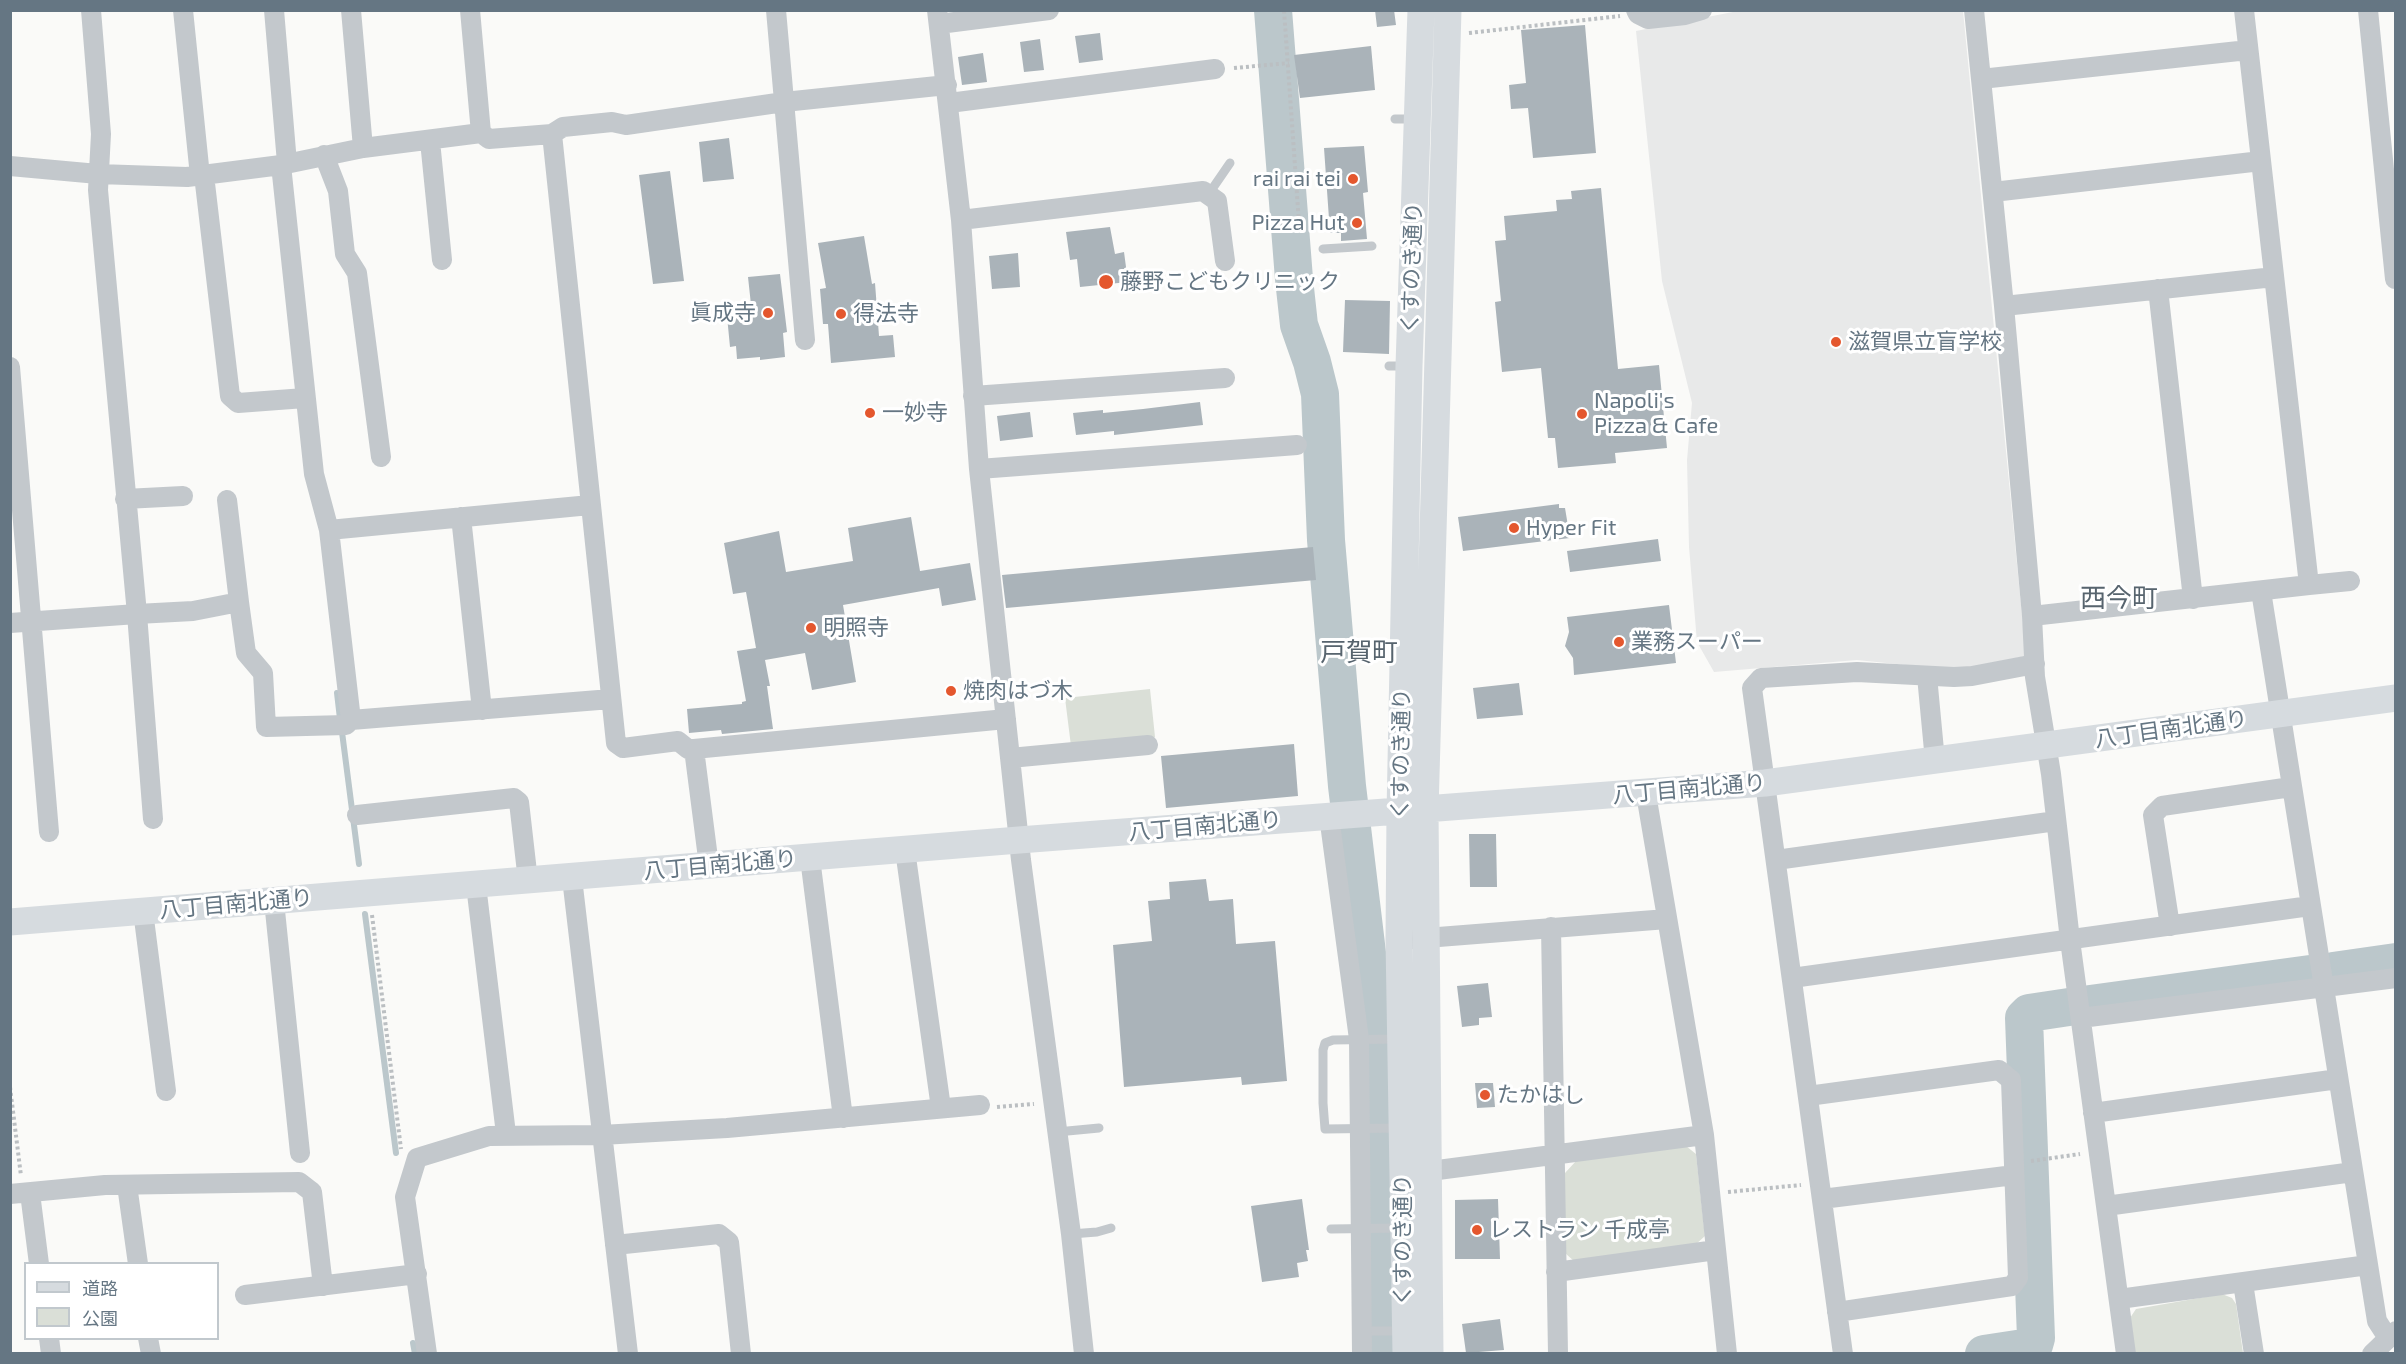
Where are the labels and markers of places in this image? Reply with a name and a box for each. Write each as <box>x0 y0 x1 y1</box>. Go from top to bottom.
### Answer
place label: rai rai tei <box>1253 166 1341 192</box>
marker: rai rai tei <box>1346 172 1360 186</box>
place label: Pizza Hut <box>1252 210 1345 236</box>
marker: Pizza Hut <box>1350 216 1364 230</box>
place label: 藤野こどもクリニック <box>1120 269 1340 295</box>
marker: 藤野こどもクリニック <box>1097 273 1115 291</box>
place label: 眞成寺 <box>690 300 756 326</box>
place label: 得法寺 <box>853 301 919 327</box>
marker: 眞成寺 <box>761 306 775 320</box>
marker: 得法寺 <box>834 307 848 321</box>
place label: 滋賀県立盲学校 <box>1848 329 2002 355</box>
marker: 滋賀県立盲学校 <box>1829 335 1843 349</box>
place label: Napoli's Pizza & Cafe <box>1594 388 1718 440</box>
place label: 一妙寺 <box>882 400 948 426</box>
marker: 一妙寺 <box>863 406 877 420</box>
marker: Napoli's Pizza & Cafe <box>1575 407 1589 421</box>
place label: Hyper Fit <box>1526 515 1616 541</box>
marker: Hyper Fit <box>1507 521 1521 535</box>
place label: 明照寺 <box>823 615 889 641</box>
marker: 明照寺 <box>804 621 818 635</box>
place label: 業務スーパー <box>1631 629 1763 655</box>
marker: 業務スーパー <box>1612 635 1626 649</box>
place label: 焼肉はづ木 <box>963 678 1073 704</box>
marker: 焼肉はづ木 <box>944 684 958 698</box>
place label: たかはし <box>1497 1082 1585 1108</box>
marker: たかはし <box>1478 1088 1492 1102</box>
place label: レストラン 千成亭 <box>1489 1217 1670 1243</box>
marker: レストラン 千成亭 <box>1470 1223 1484 1237</box>

